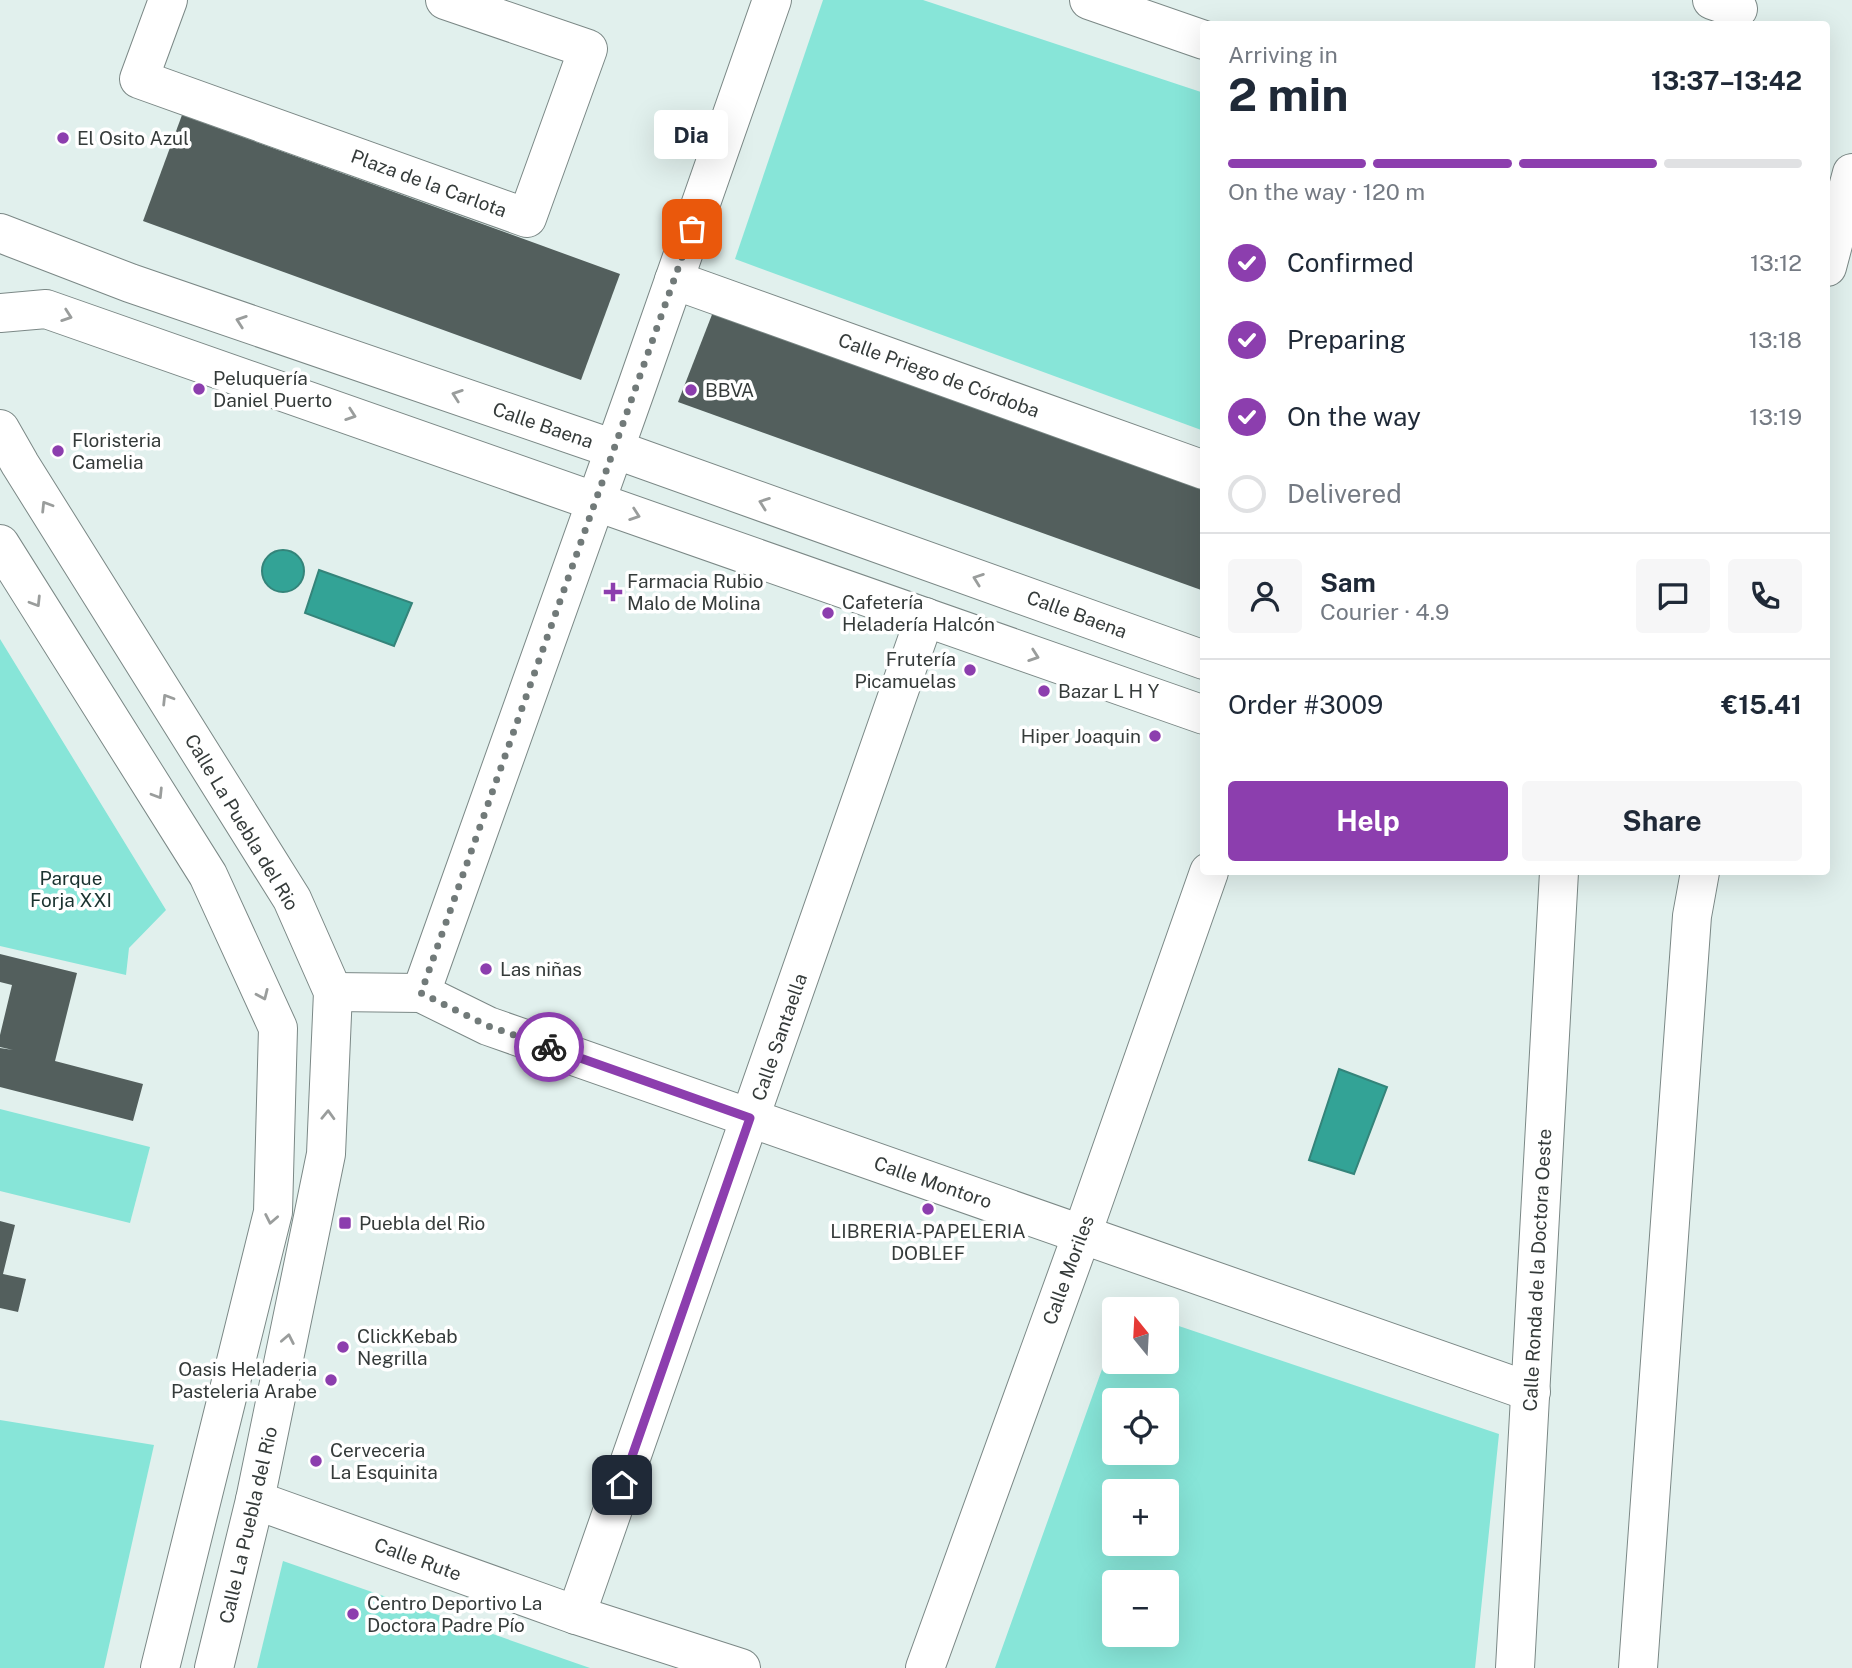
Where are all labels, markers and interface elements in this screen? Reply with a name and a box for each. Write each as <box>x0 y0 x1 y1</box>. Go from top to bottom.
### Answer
text: Arriving in <box>1228 41 1338 68</box>
text: 13:37–13:42 <box>1651 65 1802 96</box>
text: 2 min <box>1228 67 1348 121</box>
callout: Dia <box>655 110 729 159</box>
text: Dia <box>673 121 709 148</box>
place label: El Osito Azul <box>77 127 189 149</box>
marker: El Osito Azul <box>55 130 71 146</box>
street label: Plaza de la Carlota <box>348 145 510 221</box>
text: On the way · 120 m <box>1228 178 1425 205</box>
pin <box>662 199 722 259</box>
icon: bag <box>673 210 711 248</box>
icon: check <box>1228 244 1266 282</box>
text: Confirmed <box>1287 247 1414 278</box>
text: 13:12 <box>1750 249 1802 276</box>
one-way arrow <box>60 308 72 322</box>
one-way arrow <box>236 315 248 329</box>
icon: check <box>1228 321 1266 359</box>
text: Preparing <box>1287 324 1406 355</box>
text: 13:18 <box>1749 326 1802 353</box>
street label: Calle Priego de Córdoba <box>835 328 1043 422</box>
place label: Peluquería Daniel Puerto <box>213 367 332 411</box>
place label: BBVA <box>705 379 754 401</box>
marker: Peluquería Daniel Puerto <box>191 381 207 397</box>
marker: BBVA <box>683 382 699 398</box>
one-way arrow <box>451 389 463 403</box>
street label: Calle Baena <box>490 398 596 452</box>
icon: check <box>1228 398 1266 436</box>
text: On the way <box>1287 401 1421 432</box>
text: 13:19 <box>1749 403 1802 430</box>
one-way arrow <box>344 407 357 421</box>
place label: Floristeria Camelia <box>72 429 161 473</box>
marker: Floristeria Camelia <box>50 443 66 459</box>
text: Delivered <box>1287 478 1402 509</box>
one-way arrow <box>758 497 770 511</box>
one-way arrow <box>42 501 55 514</box>
one-way arrow <box>628 507 640 521</box>
button: person <box>1228 559 1302 633</box>
button: chat <box>1636 559 1710 633</box>
button: phone <box>1728 559 1802 633</box>
text: Sam <box>1320 567 1376 598</box>
place label: Farmacia Rubio Malo de Molina <box>627 570 764 614</box>
one-way arrow <box>973 573 985 587</box>
marker: Farmacia Rubio Malo de Molina <box>605 584 621 600</box>
street label: Calle Baena <box>1024 586 1130 642</box>
place label: Cafetería Heladería Halcón <box>842 591 995 635</box>
one-way arrow <box>28 594 41 607</box>
text: Courier · 4.9 <box>1320 598 1449 625</box>
marker: Cafetería Heladería Halcón <box>820 605 836 621</box>
place label: Frutería Picamuelas <box>855 648 956 692</box>
one-way arrow <box>1028 648 1040 662</box>
marker: Frutería Picamuelas <box>962 662 978 678</box>
place label: Bazar L H Y <box>1058 680 1160 702</box>
marker: Bazar L H Y <box>1036 683 1052 699</box>
text: Order #3009 <box>1228 689 1383 720</box>
text: €15.41 <box>1721 689 1802 720</box>
one-way arrow <box>162 694 175 707</box>
place label: Hiper Joaquin <box>1021 725 1141 747</box>
marker: Hiper Joaquin <box>1147 728 1163 744</box>
street label: Calle La Puebla del Rio <box>181 730 303 914</box>
button: Help <box>1228 781 1508 861</box>
button: Share <box>1522 781 1802 861</box>
one-way arrow <box>149 787 162 800</box>
park label: Parque Forja XXI <box>30 867 112 911</box>
place label: Las niñas <box>500 958 582 980</box>
marker: Las niñas <box>478 961 494 977</box>
street label: Calle Santaella <box>747 970 811 1104</box>
one-way arrow <box>255 988 269 1000</box>
courier <box>514 1012 584 1082</box>
icon: bike <box>530 1028 568 1066</box>
one-way arrow <box>320 1109 335 1120</box>
street label: Calle Ronda de la Doctora Oeste <box>1519 1128 1555 1412</box>
street label: Calle Montoro <box>871 1152 995 1212</box>
marker: LIBRERIA-PAPELERIA DOBLEF <box>920 1201 936 1217</box>
place label: Puebla del Rio <box>359 1212 485 1234</box>
street label: Calle Moriles <box>1038 1212 1098 1328</box>
one-way arrow <box>264 1213 279 1225</box>
marker: Puebla del Rio <box>337 1215 353 1231</box>
place label: LIBRERIA-PAPELERIA DOBLEF <box>830 1220 1026 1264</box>
north arrow <box>1102 1297 1180 1374</box>
map controls <box>1102 1297 1179 1647</box>
place label: ClickKebab Negrilla <box>357 1325 458 1369</box>
one-way arrow <box>280 1333 295 1345</box>
marker: ClickKebab Negrilla <box>335 1339 351 1355</box>
place label: Oasis Heladeria Pasteleria Arabe <box>171 1358 317 1402</box>
marker: Oasis Heladeria Pasteleria Arabe <box>323 1372 339 1388</box>
button: locate <box>1102 1388 1179 1465</box>
street label: Calle La Puebla del Rio <box>215 1424 281 1626</box>
place label: Cerveceria La Esquinita <box>330 1439 438 1483</box>
marker: Cerveceria La Esquinita <box>308 1453 324 1469</box>
pin <box>592 1455 652 1515</box>
icon: home <box>603 1466 641 1504</box>
button: + <box>1102 1479 1179 1556</box>
street label: Calle Rute <box>371 1533 465 1585</box>
button: − <box>1102 1570 1179 1647</box>
place label: Centro Deportivo La Doctora Padre Pío <box>367 1592 542 1636</box>
marker: Centro Deportivo La Doctora Padre Pío <box>345 1606 361 1622</box>

